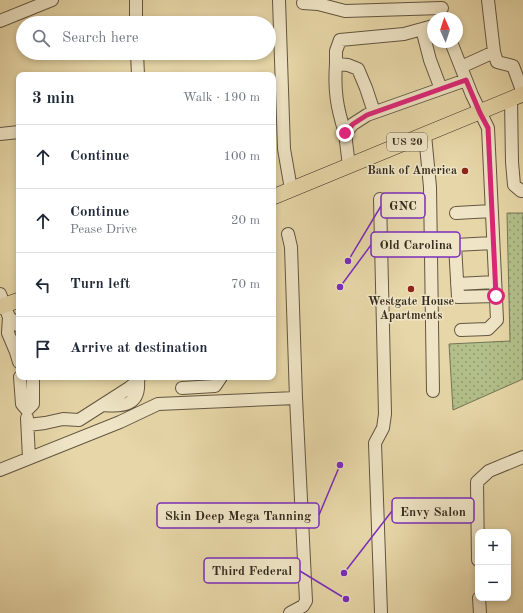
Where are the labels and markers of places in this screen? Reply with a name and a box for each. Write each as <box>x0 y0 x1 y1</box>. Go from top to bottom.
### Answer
place label: Bank of America <box>367 165 457 177</box>
marker: Bank of America <box>460 166 470 176</box>
callout: GNC <box>381 193 425 218</box>
callout: Old Carolina <box>371 232 460 257</box>
marker: Westgate House Apartments <box>406 284 416 294</box>
place label: Westgate House Apartments <box>368 296 455 322</box>
callout: Envy Salon <box>392 498 474 523</box>
callout: Skin Deep Mega Tanning <box>157 503 319 528</box>
callout: Third Federal <box>204 558 300 583</box>

